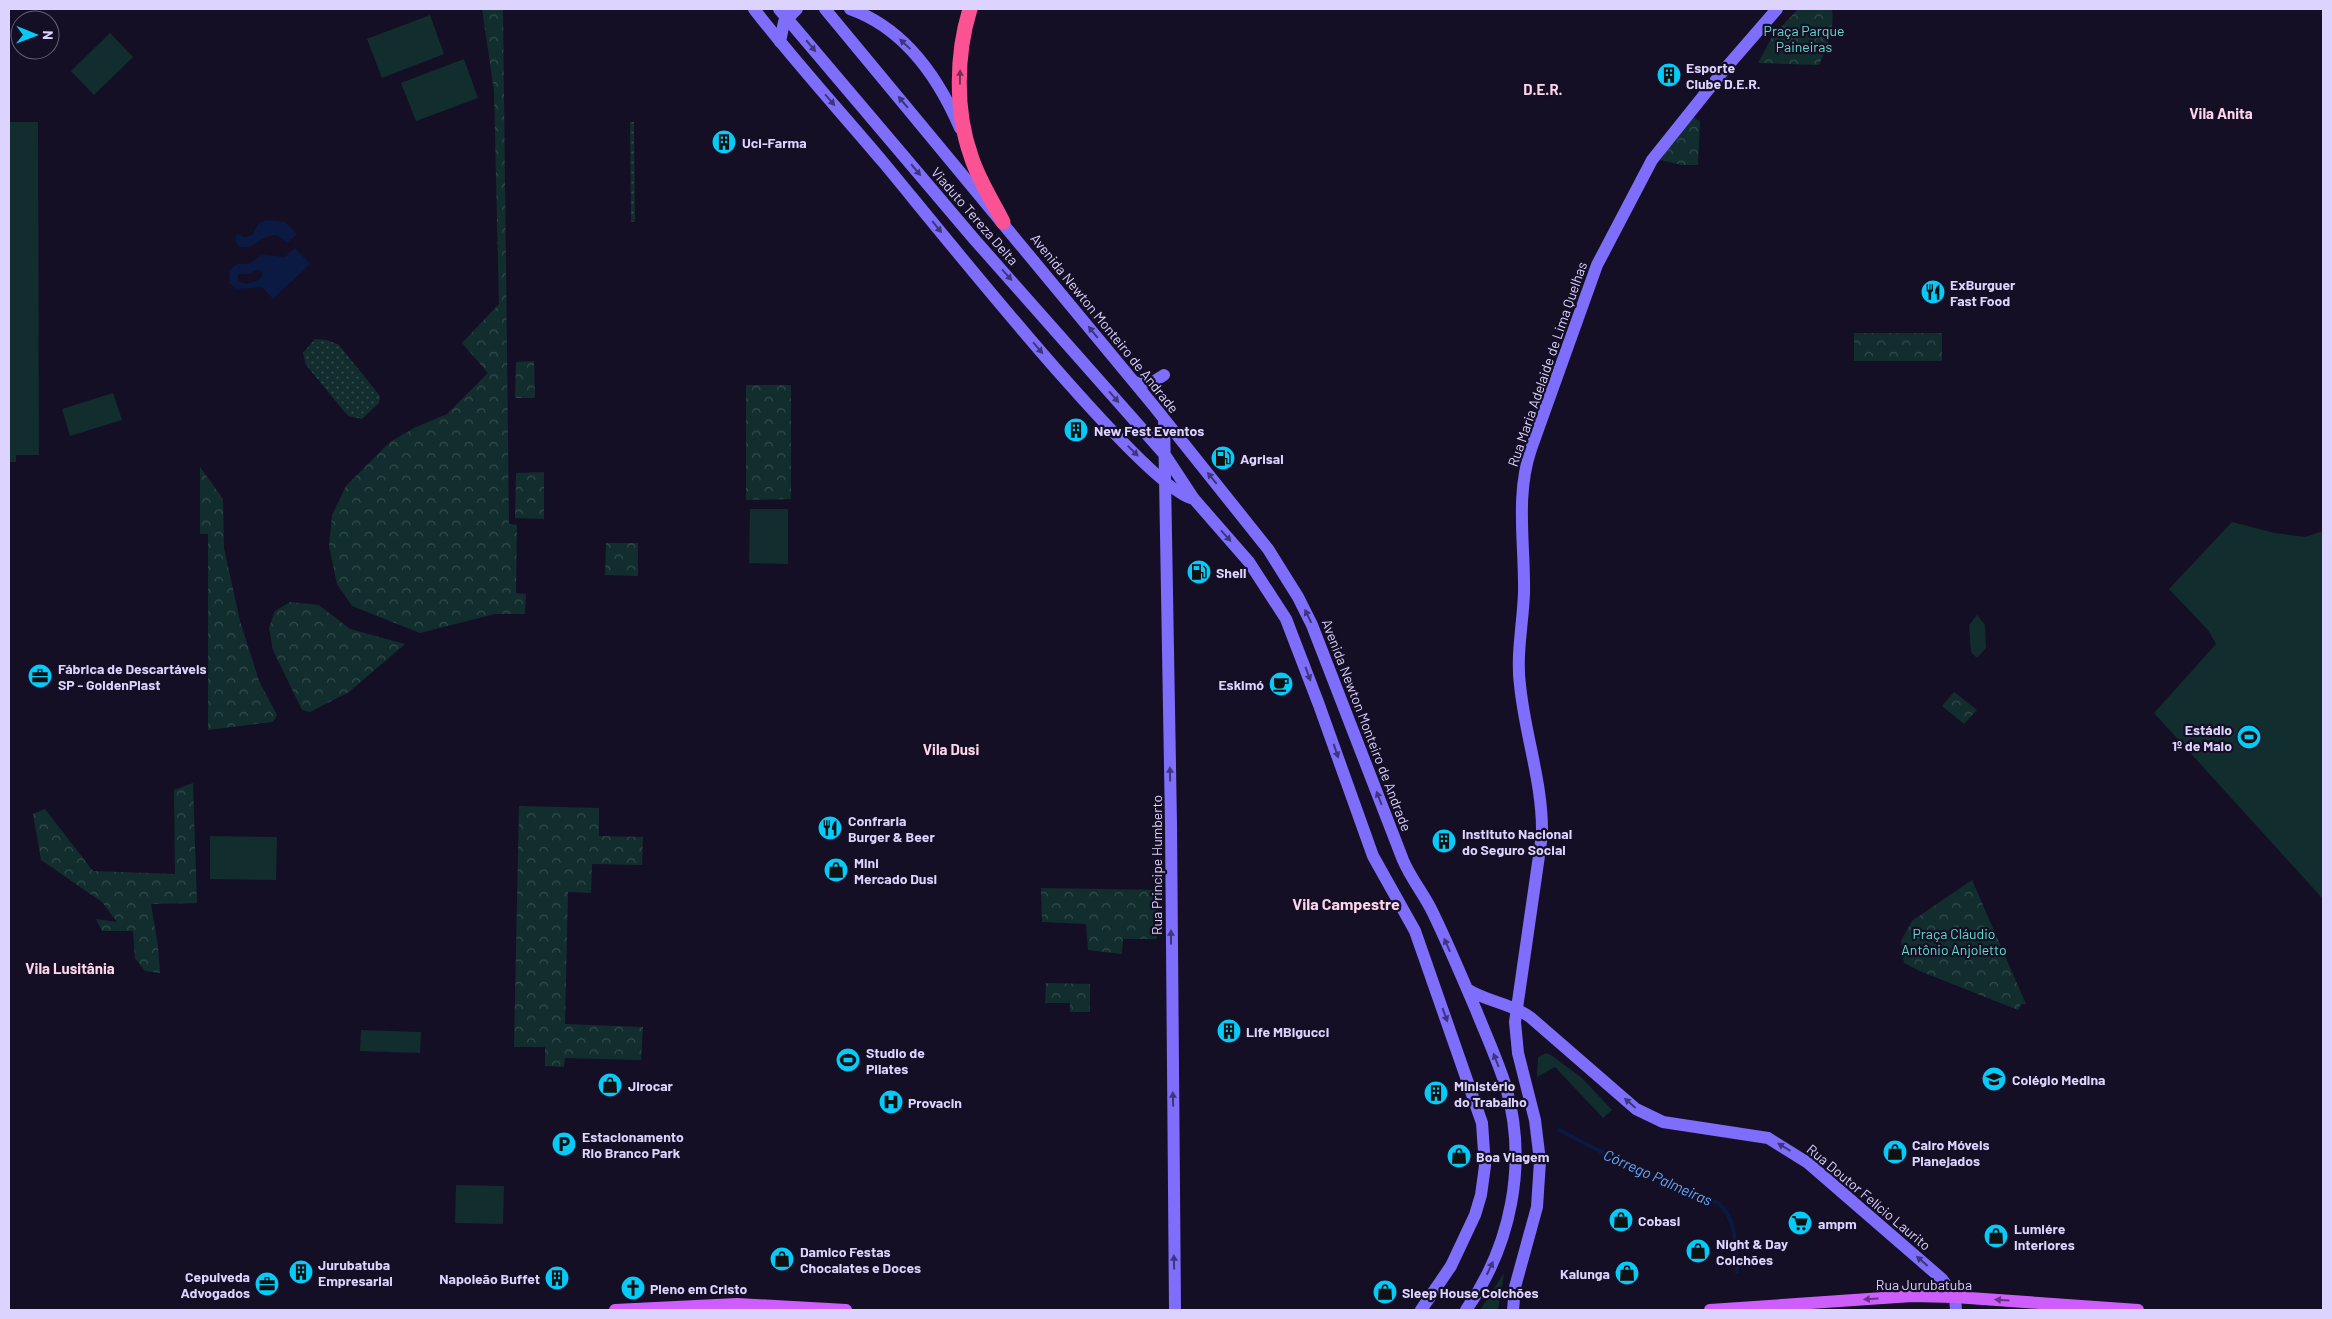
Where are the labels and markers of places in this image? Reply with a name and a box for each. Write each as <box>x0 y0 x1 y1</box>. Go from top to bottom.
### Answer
place label: Esporte Clube D.E.R. <box>1686 59 1761 92</box>
building icon: Esporte Clube D.E.R. <box>1656 62 1682 88</box>
building icon: Uci-Farma <box>711 129 737 155</box>
place label: Uci-Farma <box>742 134 807 151</box>
place label: ExBurguer Fast Food <box>1950 276 2016 309</box>
restaurant icon: ExBurguer Fast Food <box>1920 279 1946 305</box>
building icon: New Fest Eventos <box>1063 417 1089 443</box>
place label: New Fest Eventos <box>1094 422 1204 439</box>
fuel station icon: Agrisal <box>1210 445 1236 471</box>
place label: Agrisal <box>1240 450 1284 467</box>
fuel station icon: Shell <box>1186 559 1212 585</box>
place label: Shell <box>1216 564 1246 581</box>
place label: Fábrica de Descartáveis SP - GoldenPlast <box>58 660 207 693</box>
office icon: Fábrica de Descartáveis SP - GoldenPlast <box>27 663 53 689</box>
cafe icon: Eskimó <box>1268 671 1294 697</box>
place label: Eskimó <box>1218 676 1264 693</box>
place label: Estádio 1º de Maio <box>2172 721 2232 754</box>
sports icon: Estádio 1º de Maio <box>2236 724 2262 750</box>
place label: Confraria Burger & Beer <box>848 812 935 845</box>
restaurant icon: Confraria Burger & Beer <box>817 815 843 841</box>
place label: Instituto Nacional do Seguro Social <box>1462 825 1572 858</box>
building icon: Instituto Nacional do Seguro Social <box>1431 828 1457 854</box>
place label: Mini Mercado Dusi <box>854 854 937 887</box>
shop icon: Mini Mercado Dusi <box>823 857 849 883</box>
building icon: Life MBigucci <box>1216 1018 1242 1044</box>
place label: Life MBigucci <box>1246 1023 1329 1040</box>
place label: Studio de Pilates <box>866 1044 925 1077</box>
sports icon: Studio de Pilates <box>835 1047 861 1073</box>
school or university icon: Colégio Medina <box>1981 1066 2007 1092</box>
place label: Colégio Medina <box>2012 1071 2105 1088</box>
shop icon: Jirocar <box>597 1072 623 1098</box>
place label: Jirocar <box>628 1077 674 1094</box>
place label: Ministério do Trabalho <box>1454 1077 1527 1110</box>
building icon: Ministério do Trabalho <box>1423 1080 1449 1106</box>
hospital icon: Provacin <box>878 1089 904 1115</box>
place label: Provacin <box>908 1094 962 1111</box>
place label: Estacionamento Rio Branco Park <box>582 1128 684 1161</box>
parking icon: Estacionamento Rio Branco Park <box>551 1131 577 1157</box>
place label: Cairo Móveis Planejados <box>1912 1136 1990 1169</box>
shop icon: Cairo Móveis Planejados <box>1882 1139 1908 1165</box>
shop icon: Boa Viagem <box>1446 1143 1472 1169</box>
place label: Boa Viagem <box>1476 1148 1550 1165</box>
shop icon: Cobasi <box>1608 1207 1634 1233</box>
supermarket icon: ampm <box>1787 1210 1813 1236</box>
place label: Cobasi <box>1638 1212 1680 1229</box>
place label: ampm <box>1818 1215 1857 1232</box>
place label: Lumiére Interiores <box>2014 1220 2075 1253</box>
shop icon: Lumiére Interiores <box>1983 1223 2009 1249</box>
place label: Night & Day Colchões <box>1716 1235 1788 1268</box>
shop icon: Night & Day Colchões <box>1685 1238 1711 1264</box>
place label: Damico Festas Chocalates e Doces <box>800 1243 921 1276</box>
shop icon: Damico Festas Chocalates e Doces <box>769 1246 795 1272</box>
place label: Jurubatuba Empresarial <box>318 1256 393 1289</box>
building icon: Jurubatuba Empresarial <box>288 1259 314 1285</box>
shop icon: Kalunga <box>1614 1260 1640 1286</box>
building icon: Napoleão Buffet <box>544 1265 570 1291</box>
place label: Kalunga <box>1560 1265 1610 1282</box>
place label: Cepulveda Advogados <box>180 1268 250 1301</box>
place label: Napoleão Buffet <box>439 1270 540 1287</box>
office icon: Cepulveda Advogados <box>254 1271 280 1297</box>
church icon: Pleno em Cristo <box>620 1275 646 1301</box>
shop icon: Sleep House Colchões <box>1372 1279 1398 1305</box>
place label: Pleno em Cristo <box>650 1280 747 1297</box>
place label: Sleep House Colchões <box>1402 1284 1539 1301</box>

